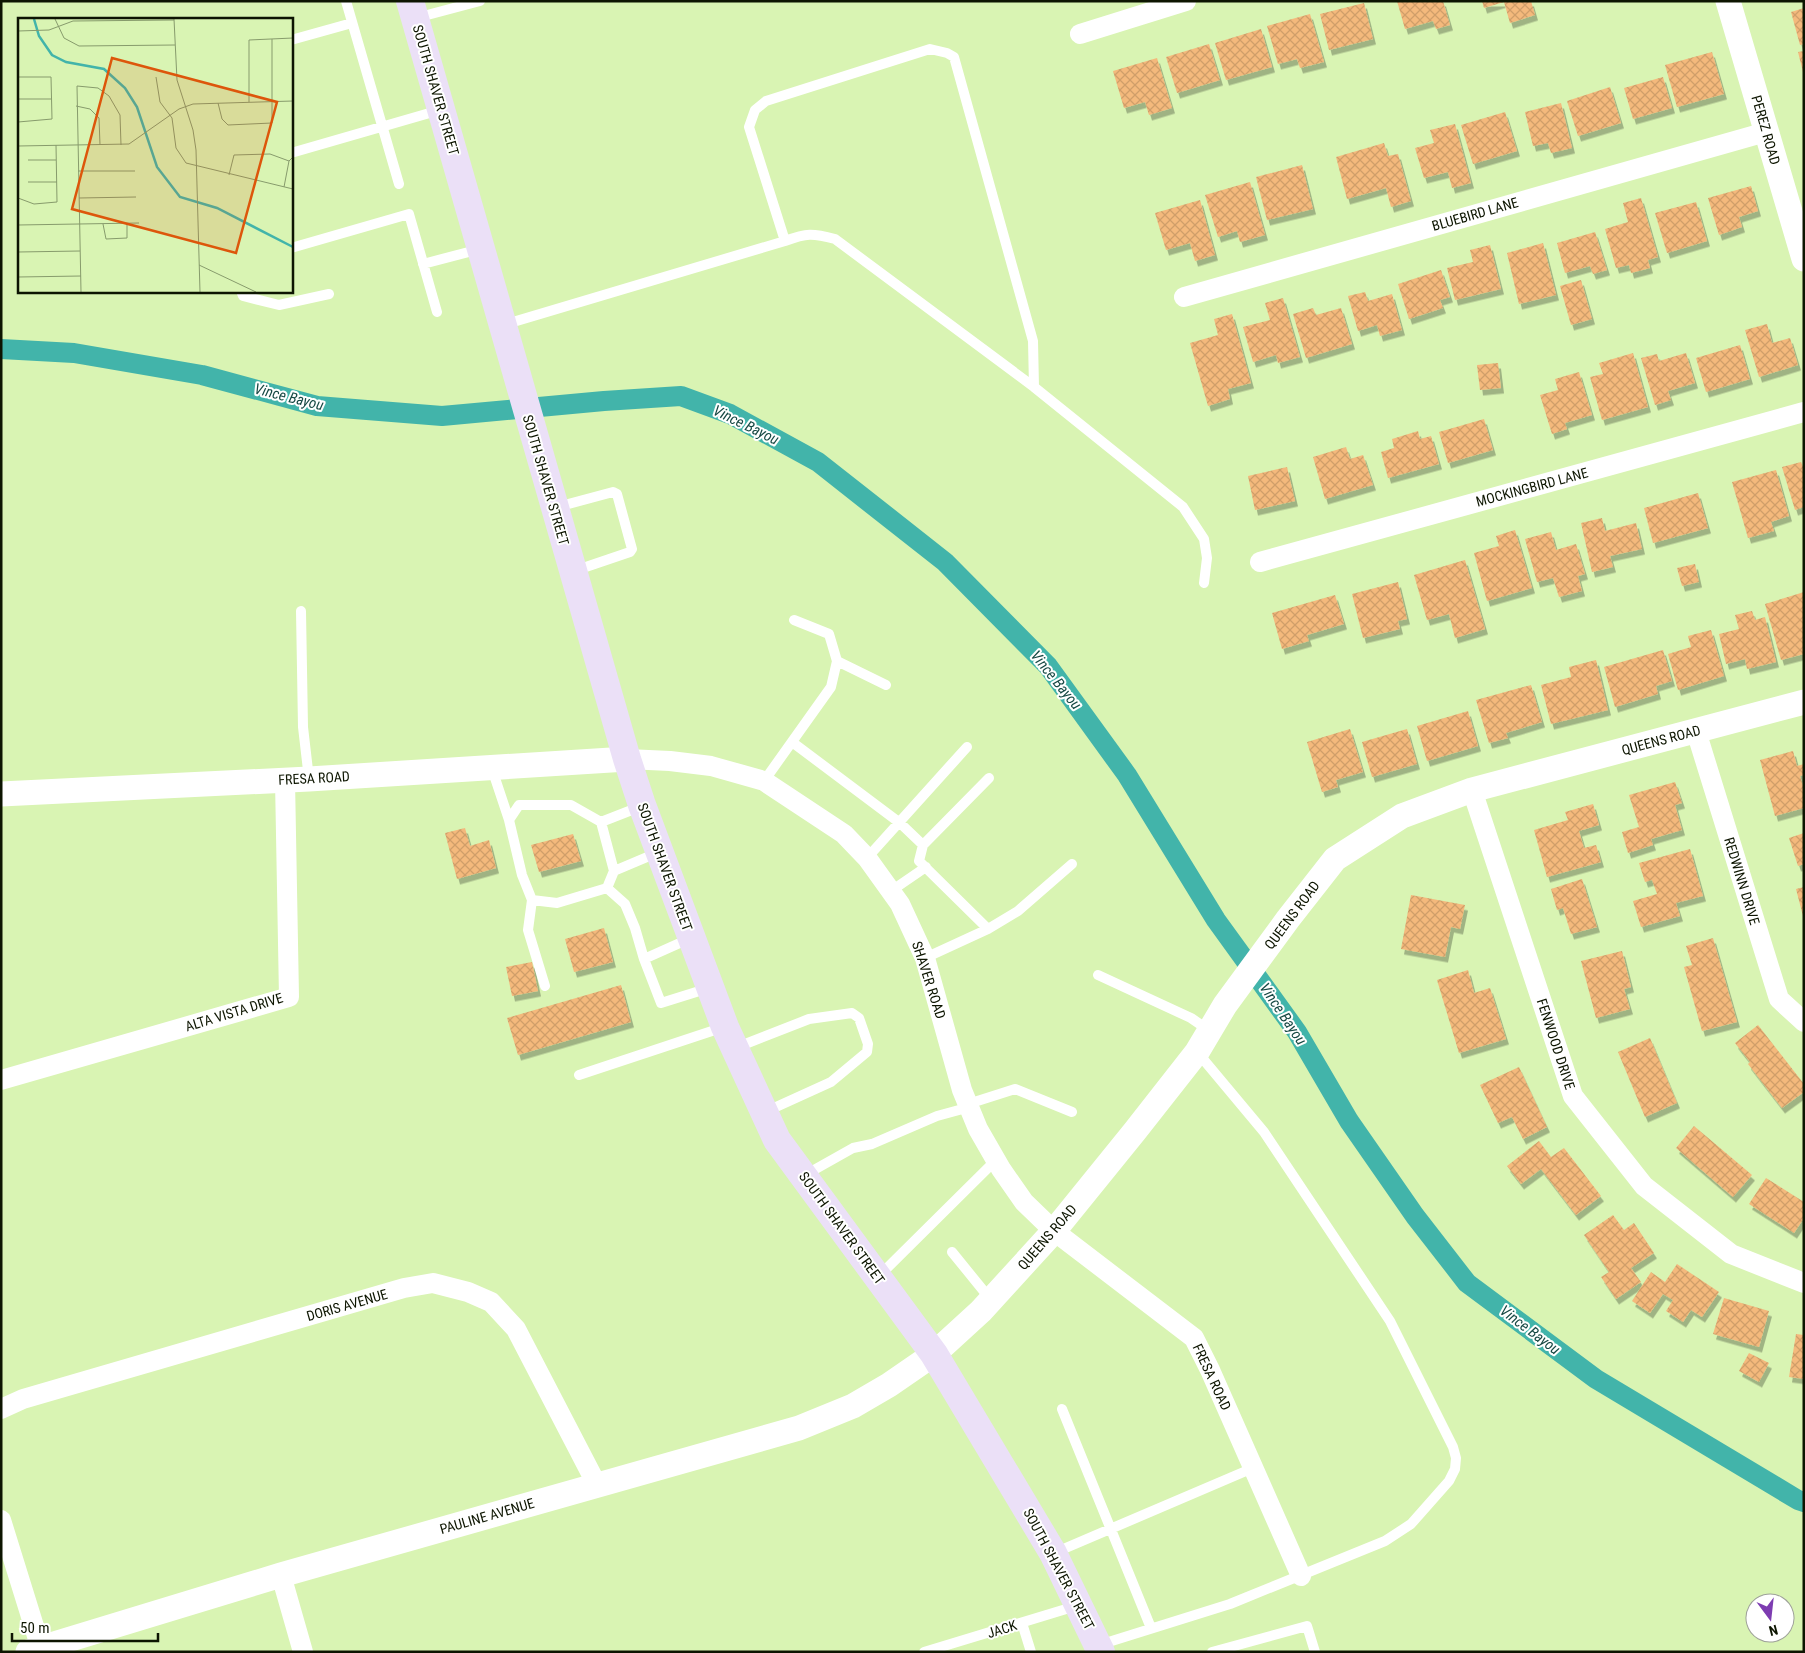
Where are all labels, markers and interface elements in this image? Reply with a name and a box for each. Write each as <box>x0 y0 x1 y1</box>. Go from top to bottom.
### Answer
inset map <box>18 18 292 292</box>
street label: SOUTH SHAVER STREET <box>410 23 462 157</box>
street label: PEREZ ROAD <box>1748 93 1784 167</box>
street label: BLUEBIRD LANE <box>1430 194 1520 234</box>
water label: Vince Bayou <box>253 380 325 414</box>
water label: Vince Bayou <box>710 401 782 449</box>
street label: SOUTH SHAVER STREET <box>520 413 572 547</box>
street label: MOCKINGBIRD LANE <box>1474 464 1590 510</box>
water label: Vince Bayou <box>1027 647 1085 713</box>
street label: QUEENS ROAD <box>1620 722 1702 758</box>
street label: FRESA ROAD <box>278 768 350 788</box>
street label: SOUTH SHAVER STREET <box>634 801 696 933</box>
street label: REDWINN DRIVE <box>1721 835 1763 927</box>
street label: QUEENS ROAD <box>1261 878 1323 952</box>
street label: SHAVER ROAD <box>909 939 949 1021</box>
water label: Vince Bayou <box>1256 980 1310 1048</box>
street label: ALTA VISTA DRIVE <box>183 990 285 1034</box>
street label: FENWOOD DRIVE <box>1534 996 1578 1092</box>
street label: SOUTH SHAVER STREET <box>796 1169 888 1287</box>
street label: QUEENS ROAD <box>1014 1201 1080 1273</box>
street label: DORIS AVENUE <box>305 1286 389 1324</box>
water label: Vince Bayou <box>1496 1302 1564 1358</box>
street label: FRESA ROAD <box>1190 1341 1234 1413</box>
street label: PAULINE AVENUE <box>438 1495 536 1537</box>
street label: SOUTH SHAVER STREET <box>1020 1506 1098 1632</box>
north arrow <box>1745 1593 1795 1643</box>
scale bar <box>12 1610 159 1642</box>
street label: JACK <box>985 1617 1019 1641</box>
text: 50 m <box>20 1619 50 1637</box>
text: N <box>1767 1622 1780 1639</box>

